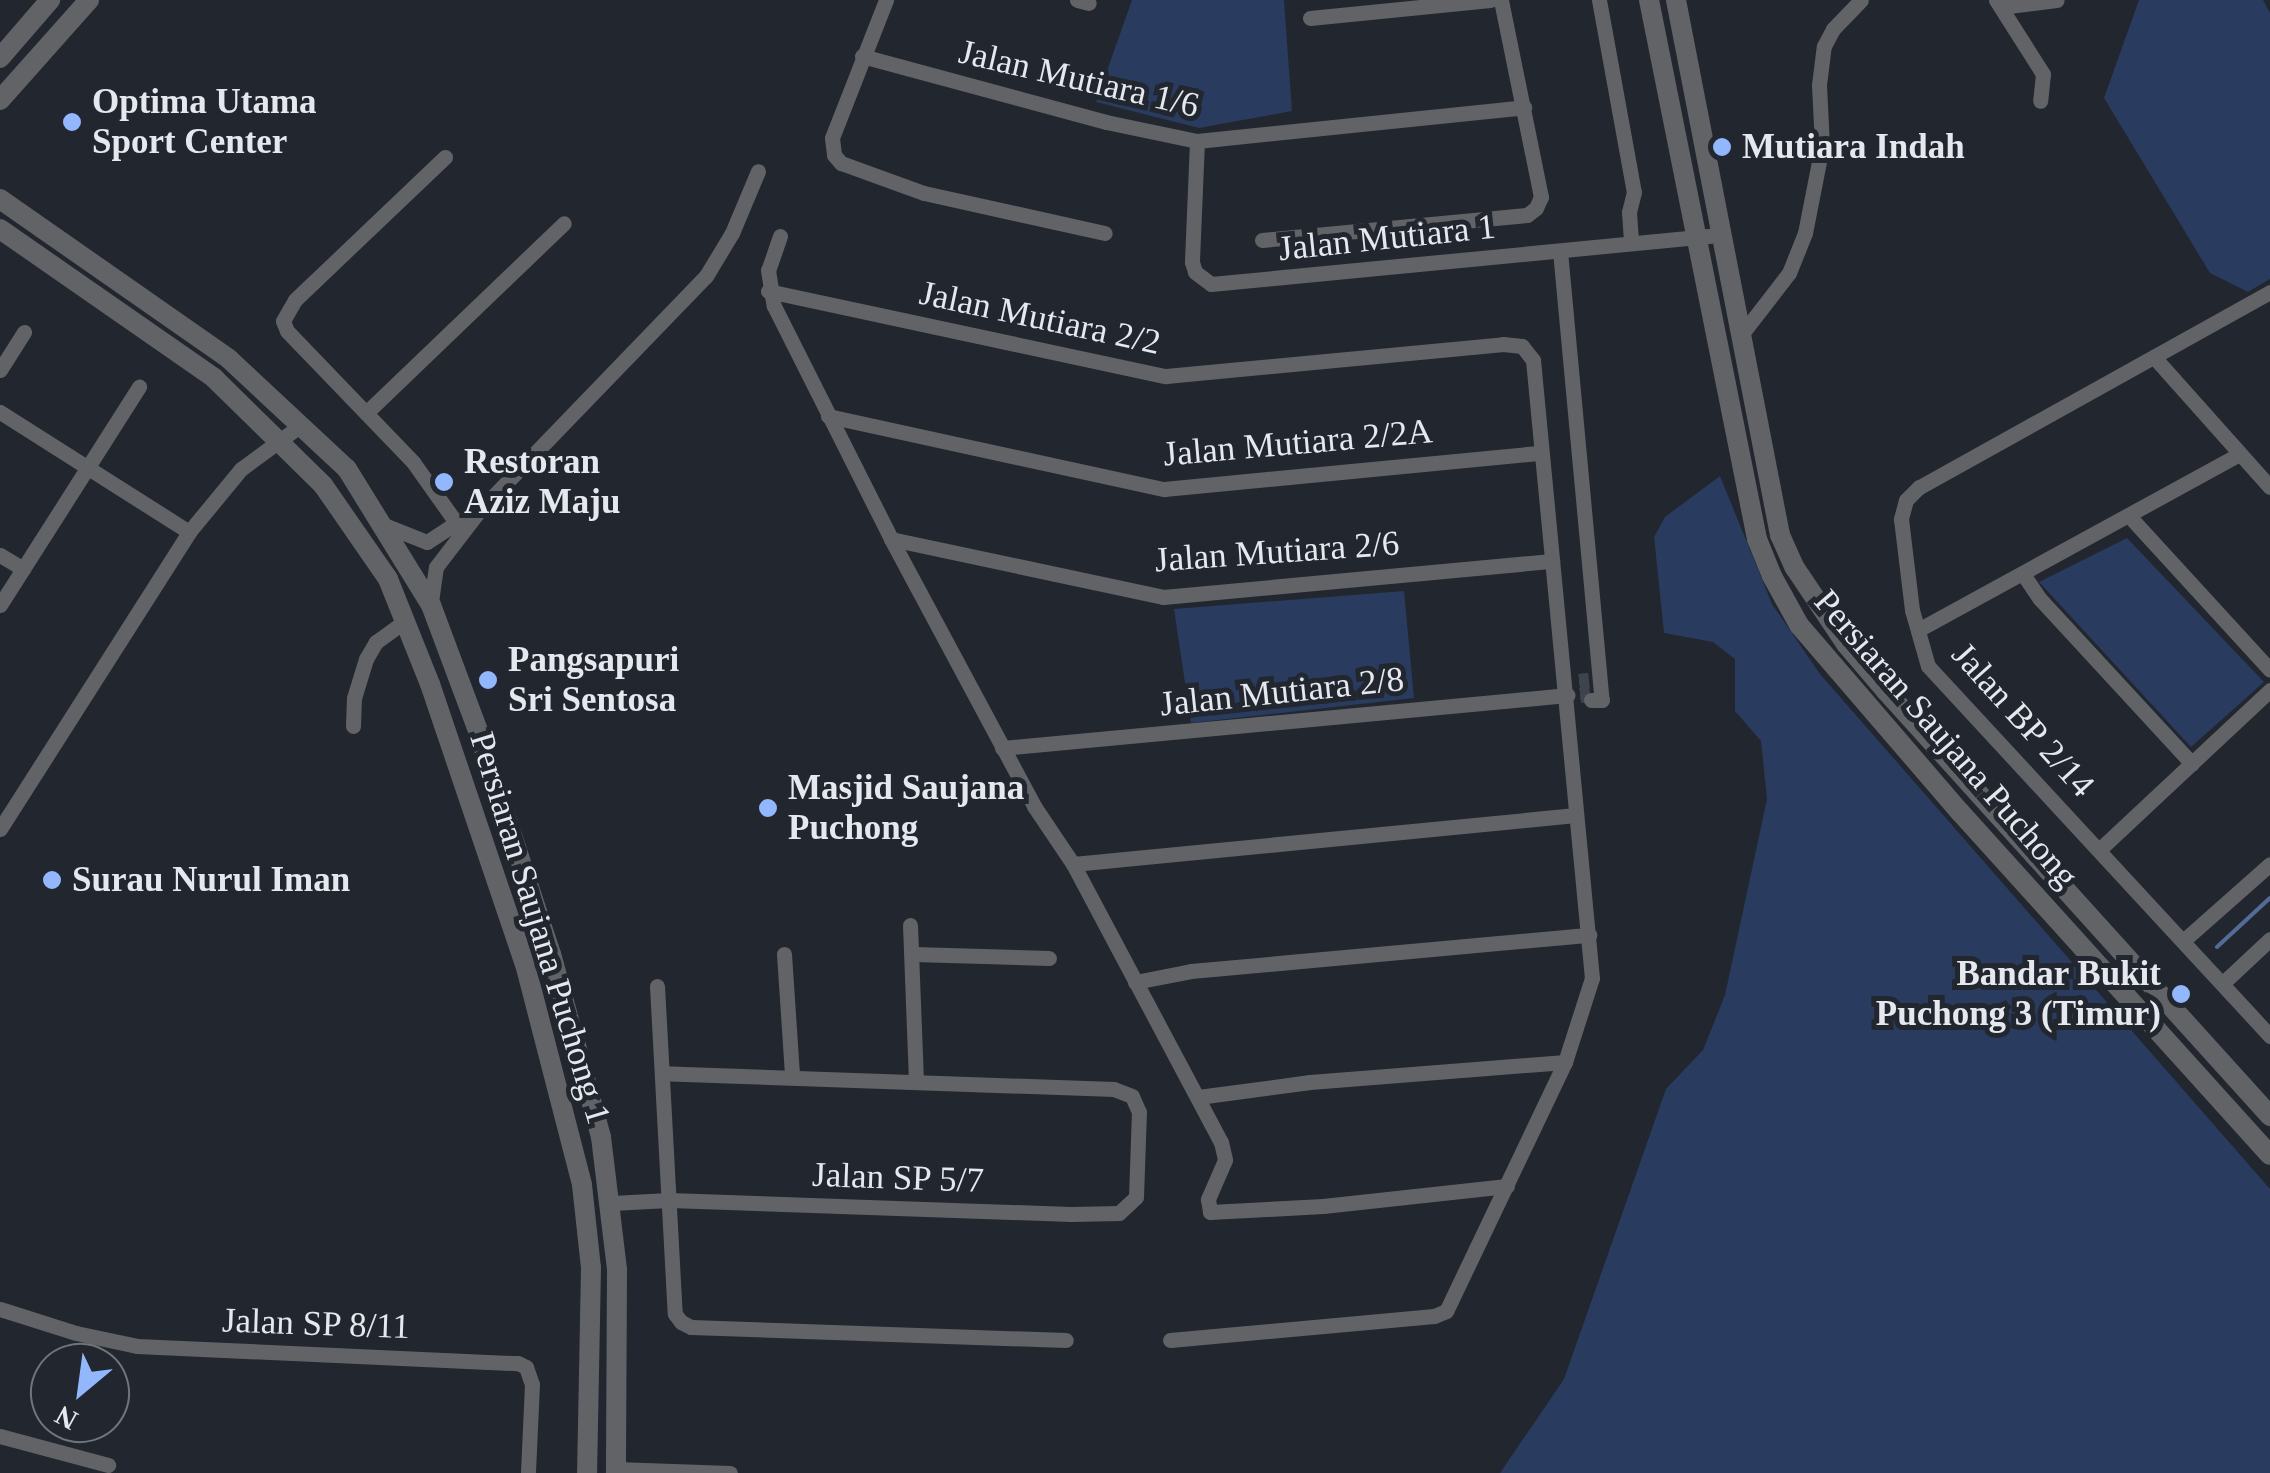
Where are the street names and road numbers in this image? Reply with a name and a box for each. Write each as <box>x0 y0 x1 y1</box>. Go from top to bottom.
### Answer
street label: Jalan Mutiara 1/6 <box>955 31 1203 127</box>
street label: Jalan Mutiara 1 <box>1277 206 1497 270</box>
street label: Jalan Mutiara 2/2 <box>916 272 1164 364</box>
street label: Jalan Mutiara 2/2A <box>1162 410 1434 476</box>
street label: Jalan Mutiara 2/6 <box>1153 523 1401 581</box>
street label: Persiaran Saujana Puchong <box>1805 581 2087 897</box>
street label: Jalan BP 2/14 <box>1942 634 2104 806</box>
street label: Jalan Mutiara 2/8 <box>1158 658 1406 726</box>
street label: Persiaran Saujana Puchong 1 <box>460 727 620 1129</box>
street label: Jalan SP 5/7 <box>811 1154 985 1202</box>
street label: Jalan SP 8/11 <box>221 1300 411 1348</box>

